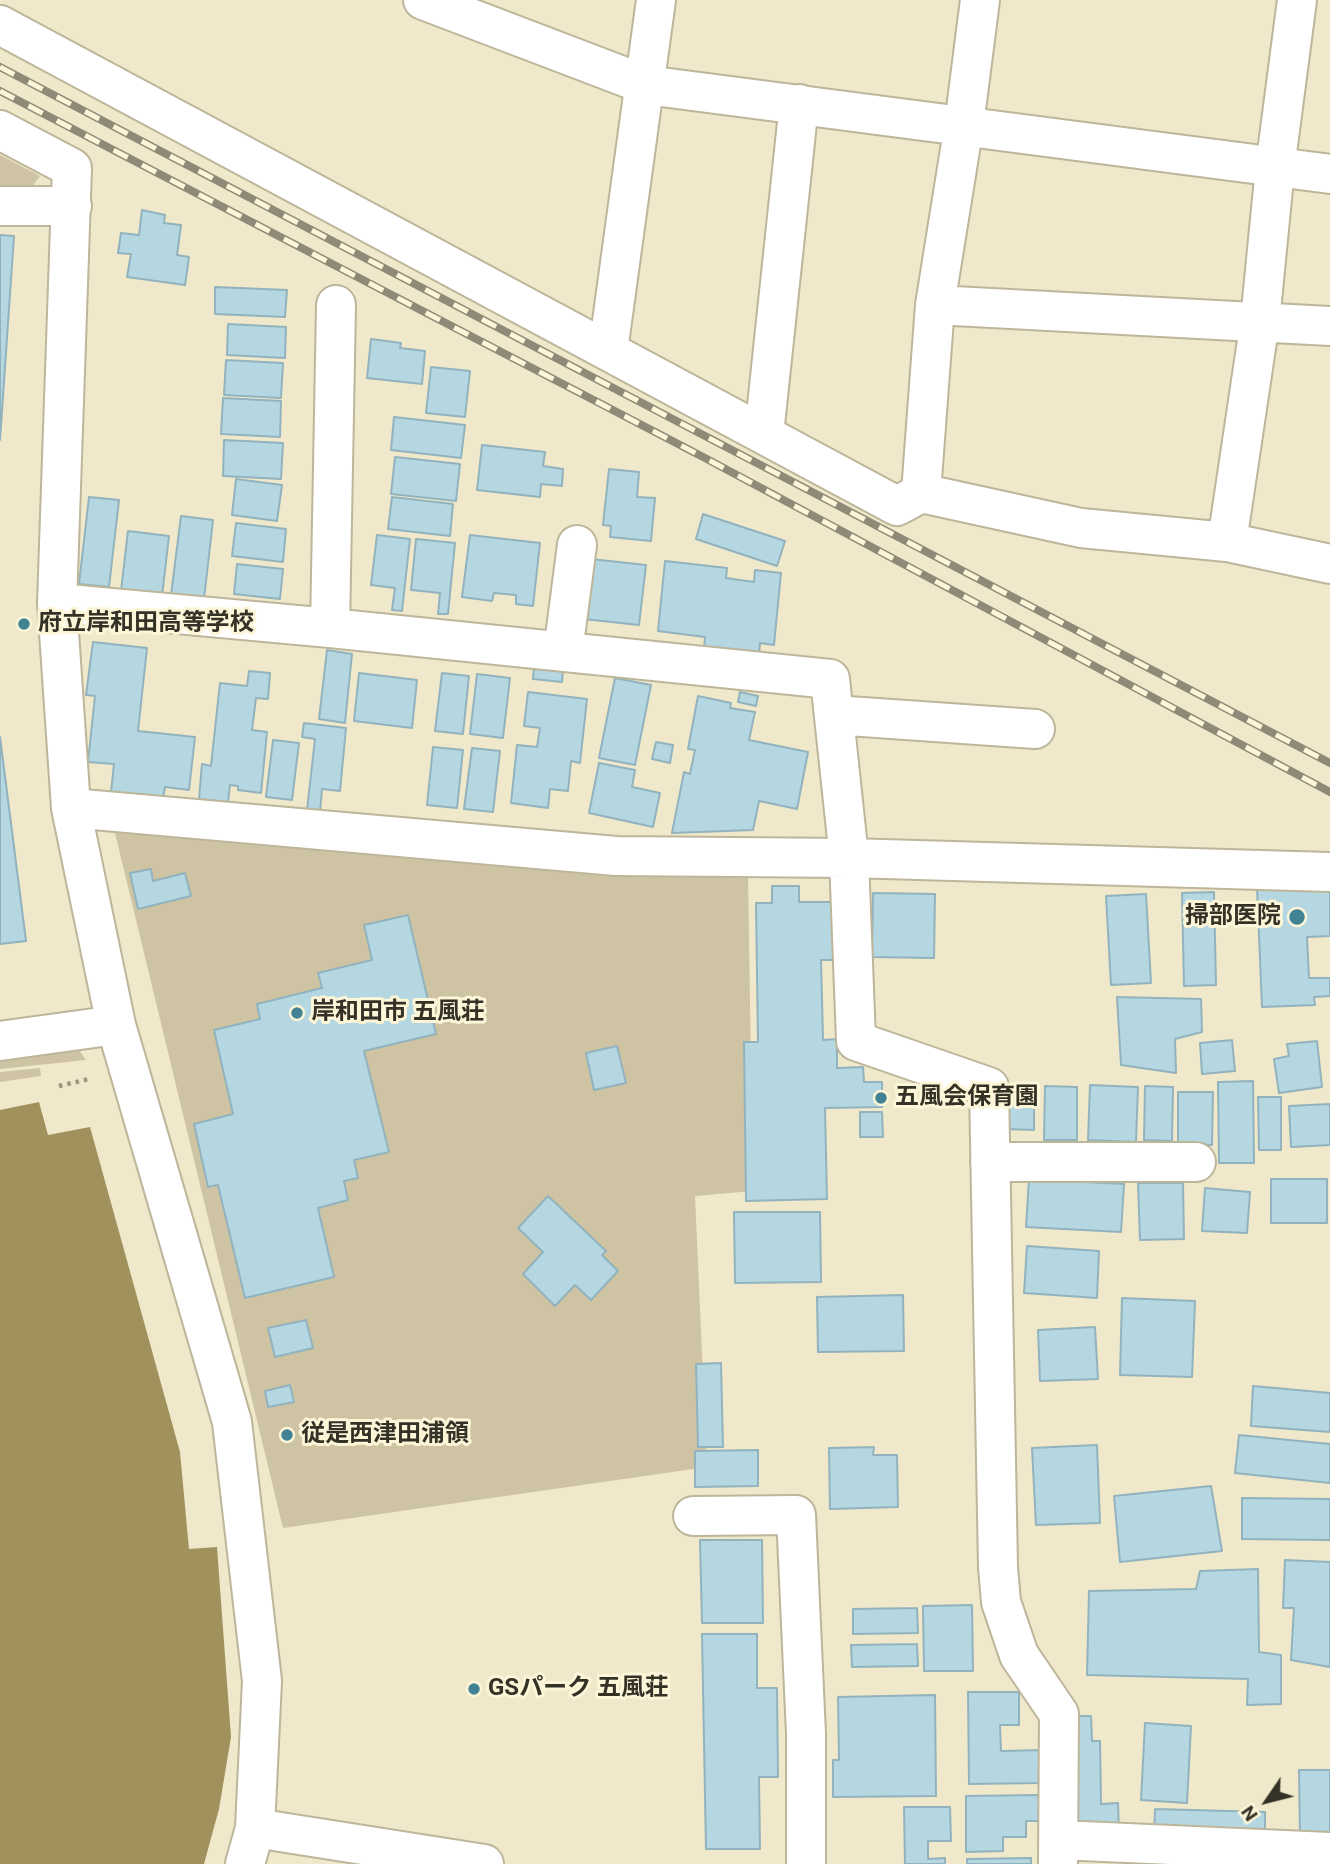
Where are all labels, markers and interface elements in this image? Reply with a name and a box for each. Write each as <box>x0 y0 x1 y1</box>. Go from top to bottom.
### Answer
place label: 府立岸和田高等学校 <box>38 610 254 638</box>
marker: 府立岸和田高等学校 <box>16 616 32 632</box>
place label: 掃部医院 <box>1185 903 1281 931</box>
marker: 掃部医院 <box>1287 907 1307 927</box>
place label: 岸和田市 五風荘 <box>311 999 485 1027</box>
marker: 岸和田市 五風荘 <box>289 1005 305 1021</box>
place label: 五風会保育園 <box>895 1084 1039 1112</box>
marker: 五風会保育園 <box>873 1090 889 1106</box>
place label: 従是西津田浦領 <box>301 1421 469 1449</box>
marker: 従是西津田浦領 <box>279 1427 295 1443</box>
place label: GSパーク 五風荘 <box>488 1675 669 1703</box>
marker: GSパーク 五風荘 <box>466 1681 482 1697</box>
north arrow <box>1232 1766 1302 1836</box>
text: N <box>1236 1801 1263 1825</box>

